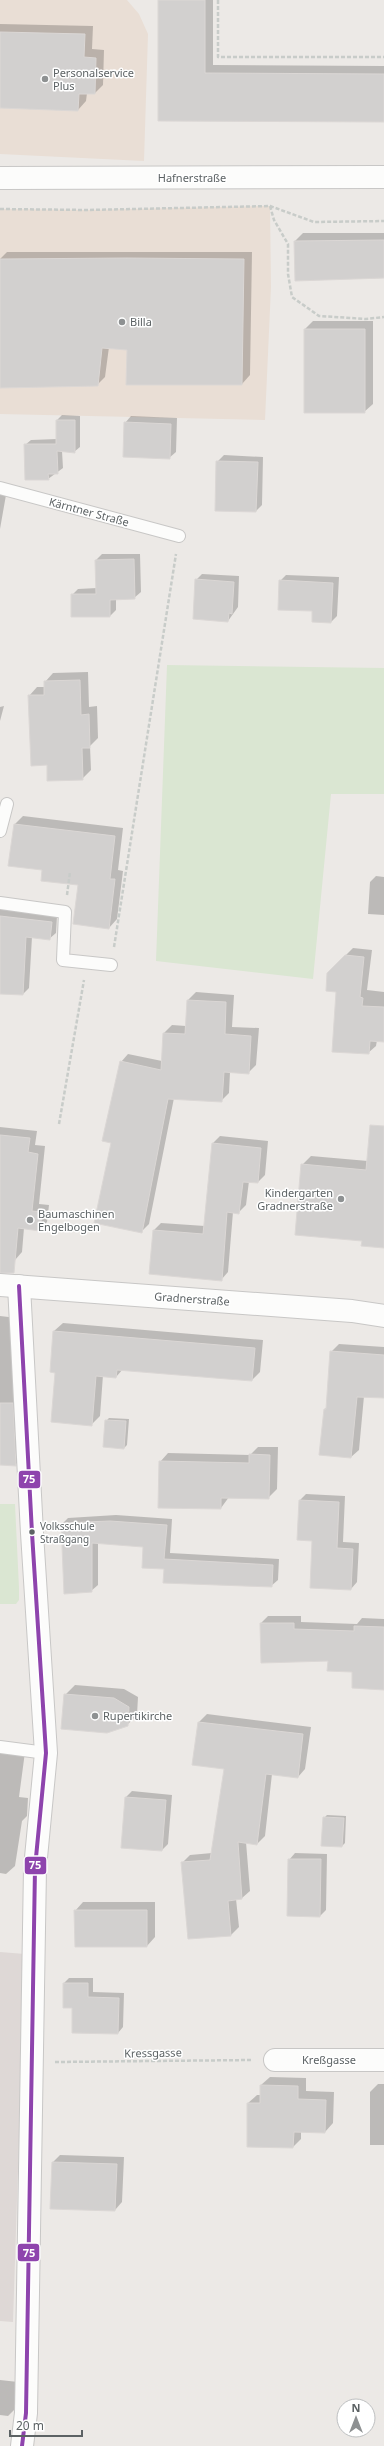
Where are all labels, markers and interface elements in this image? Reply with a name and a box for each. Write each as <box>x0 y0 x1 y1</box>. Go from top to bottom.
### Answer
place label: Personalservice Plus <box>53 65 134 93</box>
marker: Personalservice Plus <box>40 74 50 84</box>
street label: Hafnerstraße <box>158 170 226 185</box>
place label: Billa <box>130 314 152 329</box>
marker: Billa <box>117 317 127 327</box>
street label: Kärntner Straße <box>47 494 131 529</box>
place label: Kindergarten Gradnerstraße <box>257 1185 333 1213</box>
marker: Kindergarten Gradnerstraße <box>336 1194 346 1204</box>
place label: Baumaschinen Engelbogen <box>38 1206 115 1234</box>
marker: Baumaschinen Engelbogen <box>25 1215 35 1225</box>
street label: Gradnerstraße <box>154 1288 230 1309</box>
line badge: 75 <box>18 1470 41 1489</box>
text: 75 <box>23 1471 35 1486</box>
place label: Volksschule Straßgang <box>40 1519 95 1546</box>
marker: Volksschule Straßgang <box>27 1527 37 1537</box>
place label: Rupertikirche <box>103 1708 172 1723</box>
marker: Rupertikirche <box>90 1711 100 1721</box>
line badge: 75 <box>24 1856 47 1875</box>
text: 75 <box>29 1857 41 1872</box>
street label: Kressgasse <box>124 2044 182 2061</box>
street label: Kreßgasse <box>302 2052 356 2067</box>
line badge: 75 <box>17 2243 40 2262</box>
text: 75 <box>23 2245 35 2260</box>
north arrow <box>336 2398 376 2438</box>
text: N <box>352 2400 360 2415</box>
scale bar <box>10 2412 82 2438</box>
text: 20 m <box>16 2417 44 2434</box>

